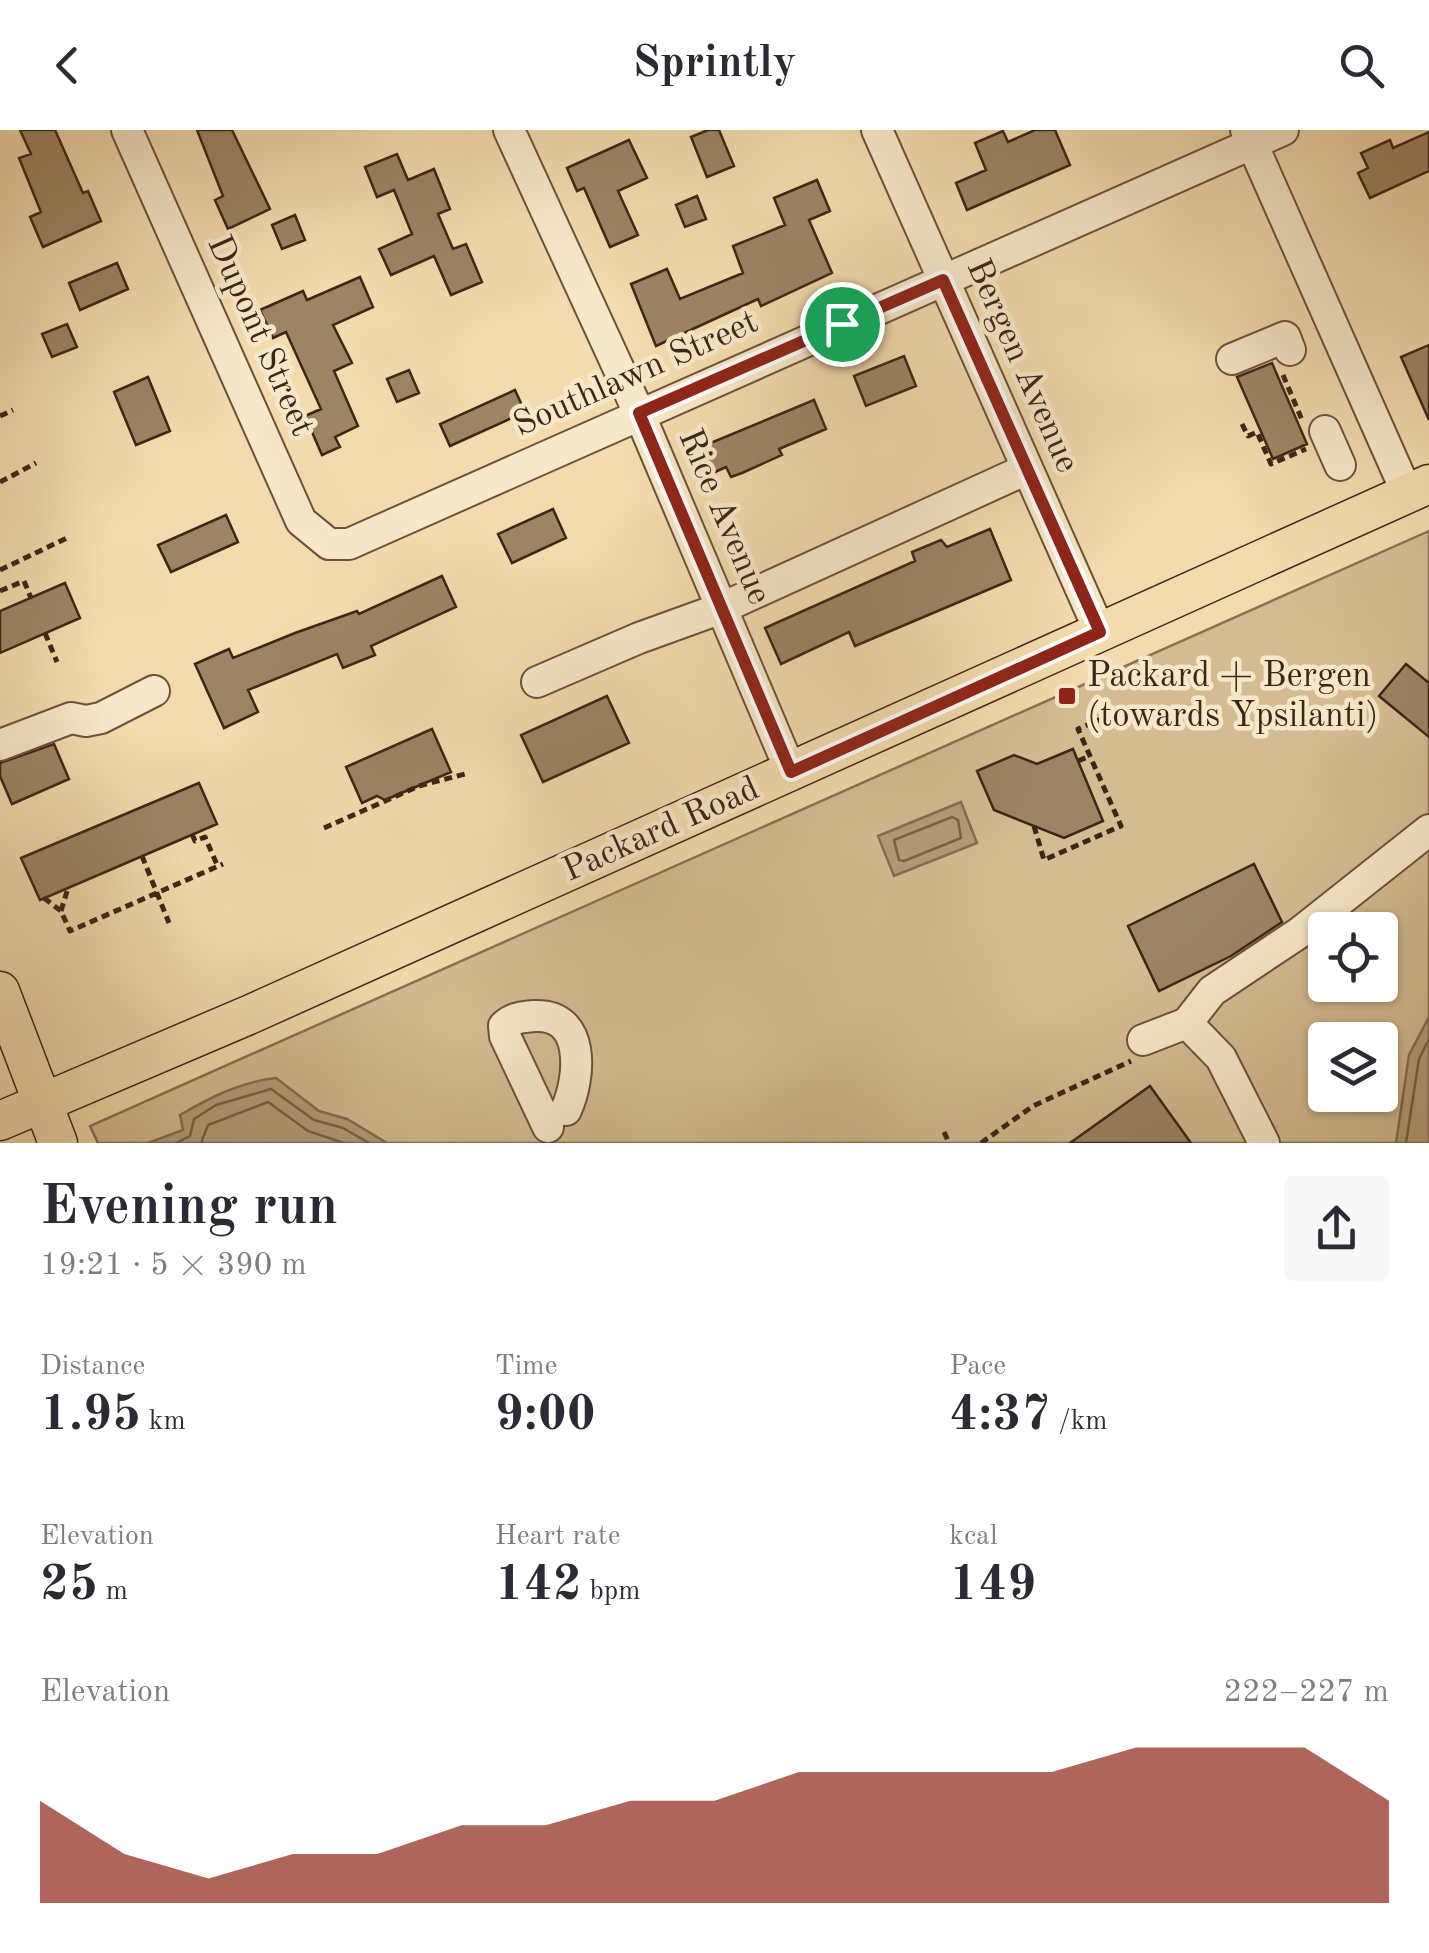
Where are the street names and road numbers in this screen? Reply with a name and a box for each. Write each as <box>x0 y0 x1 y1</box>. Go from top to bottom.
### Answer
street label: Dupont Street <box>200 231 320 441</box>
street label: Bergen Avenue <box>959 254 1085 478</box>
street label: Southlawn Street <box>508 304 764 444</box>
street label: Rice Avenue <box>671 424 777 610</box>
street label: Packard Road <box>558 771 764 889</box>

